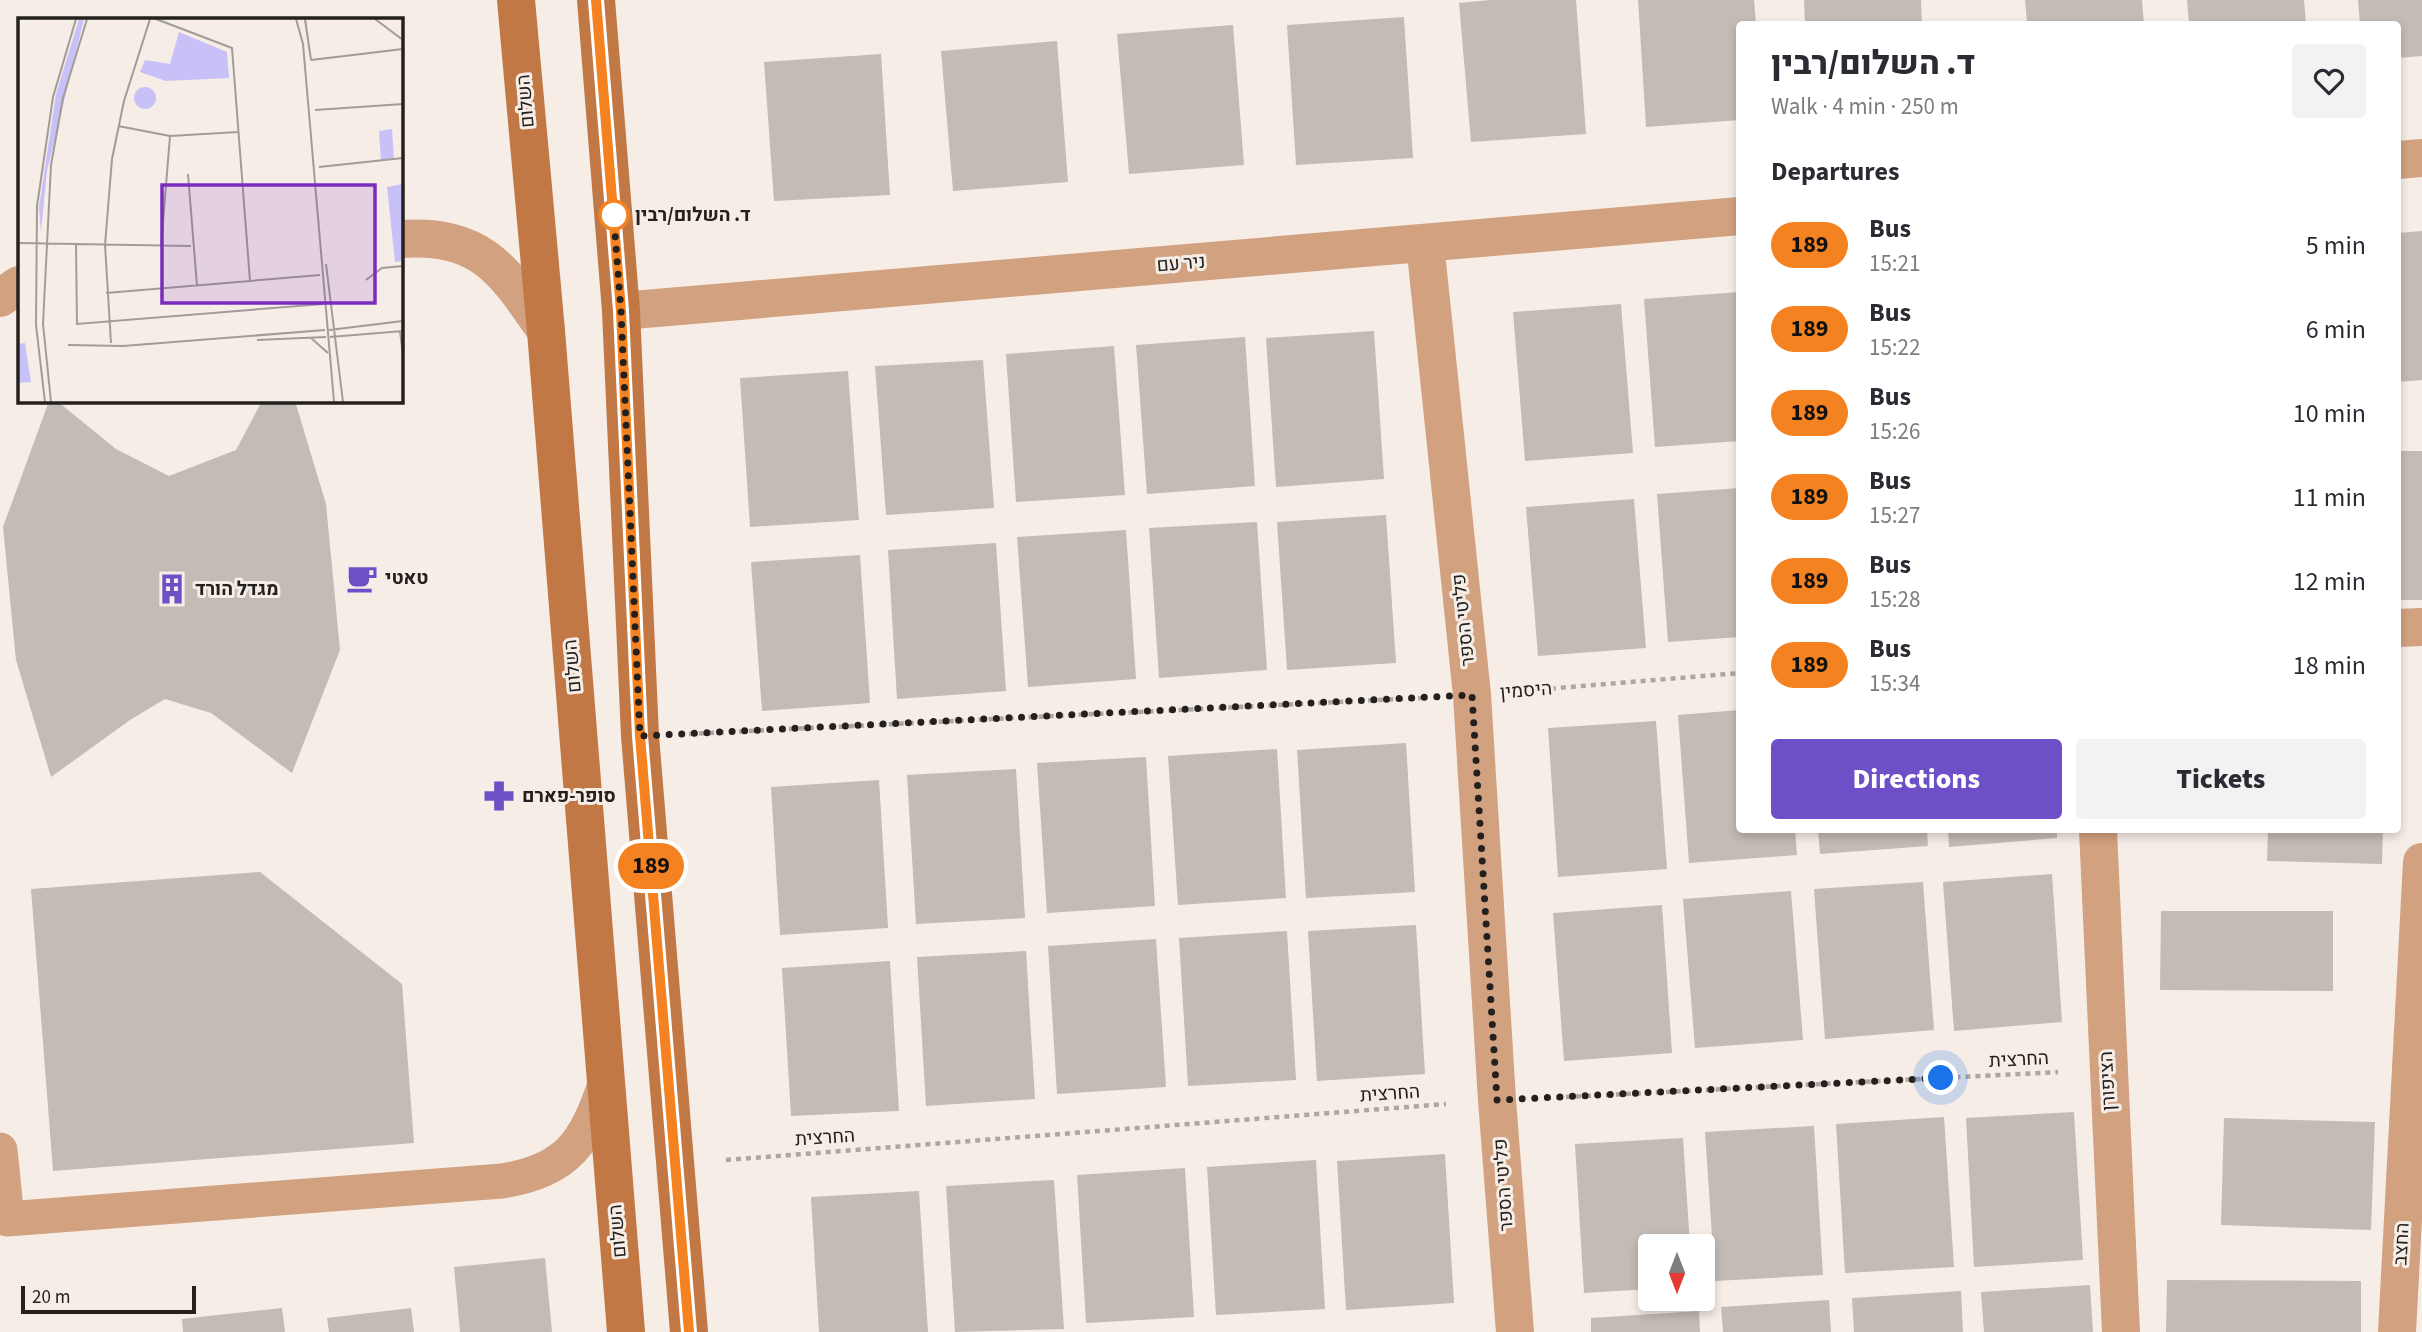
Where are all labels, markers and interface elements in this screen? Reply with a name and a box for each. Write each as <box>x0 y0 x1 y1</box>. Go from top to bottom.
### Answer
inset map <box>18 18 402 402</box>
text: ד. השלום/רבין <box>1771 40 1976 87</box>
button: heart <box>2292 44 2366 118</box>
street label: השלום <box>510 73 542 129</box>
text: Walk · 4 min · 250 m <box>1771 90 1959 123</box>
text: Departures <box>1771 153 1899 190</box>
marker: ד. השלום/רבין <box>599 200 629 230</box>
place label: ד. השלום/רבין <box>635 202 751 229</box>
text: Bus <box>1869 210 1911 247</box>
text: 189 <box>1790 227 1829 262</box>
text: 5 min <box>2306 227 2366 264</box>
text: 15:21 <box>1869 247 1920 280</box>
street label: ניר עם <box>1156 248 1206 280</box>
text: Bus <box>1869 294 1911 331</box>
text: 189 <box>1790 311 1829 346</box>
text: 6 min <box>2306 311 2366 348</box>
text: 15:22 <box>1869 331 1920 364</box>
text: Bus <box>1869 378 1911 415</box>
text: 189 <box>1790 395 1829 430</box>
text: 10 min <box>2293 395 2366 432</box>
text: 15:26 <box>1869 415 1920 448</box>
text: Bus <box>1869 462 1911 499</box>
text: 189 <box>1790 479 1829 514</box>
text: 11 min <box>2293 479 2366 516</box>
text: 15:27 <box>1869 499 1920 532</box>
text: Bus <box>1869 546 1911 583</box>
cafe icon: טאטי <box>345 561 379 595</box>
text: 189 <box>1790 563 1829 598</box>
text: 12 min <box>2293 563 2366 600</box>
place label: טאטי <box>385 565 428 592</box>
building icon: מגדל הורד <box>155 572 189 606</box>
street label: פליטי הספר <box>1446 572 1482 668</box>
place label: מגדל הורד <box>195 576 279 603</box>
text: 15:28 <box>1869 583 1920 616</box>
text: Bus <box>1869 630 1911 667</box>
street label: השלום <box>557 638 589 694</box>
text: 189 <box>1790 647 1829 682</box>
text: 18 min <box>2293 647 2366 684</box>
text: 15:34 <box>1869 667 1920 700</box>
street label: היסמין <box>1499 675 1553 707</box>
button: Directions <box>1771 739 2062 819</box>
button: Tickets <box>2076 739 2366 819</box>
pharmacy icon: סופר-פארם <box>482 779 516 813</box>
place label: סופר-פארם <box>522 783 616 810</box>
line badge: 189 <box>611 843 691 889</box>
text: 189 <box>632 848 670 883</box>
street label: החרצית <box>1988 1045 2050 1075</box>
street label: הציפורן <box>2093 1051 2123 1111</box>
your location <box>1923 1060 1958 1095</box>
street label: החרצית <box>1359 1078 1421 1110</box>
street label: החרצית <box>794 1122 856 1154</box>
street label: פליטי הספר <box>1487 1138 1521 1232</box>
street label: השלום <box>602 1203 634 1259</box>
street label: החצב <box>2387 1222 2417 1266</box>
north arrow <box>1638 1234 1715 1311</box>
map controls <box>1638 1234 1715 1311</box>
scale bar <box>21 1283 196 1315</box>
text: 20 m <box>32 1284 70 1311</box>

